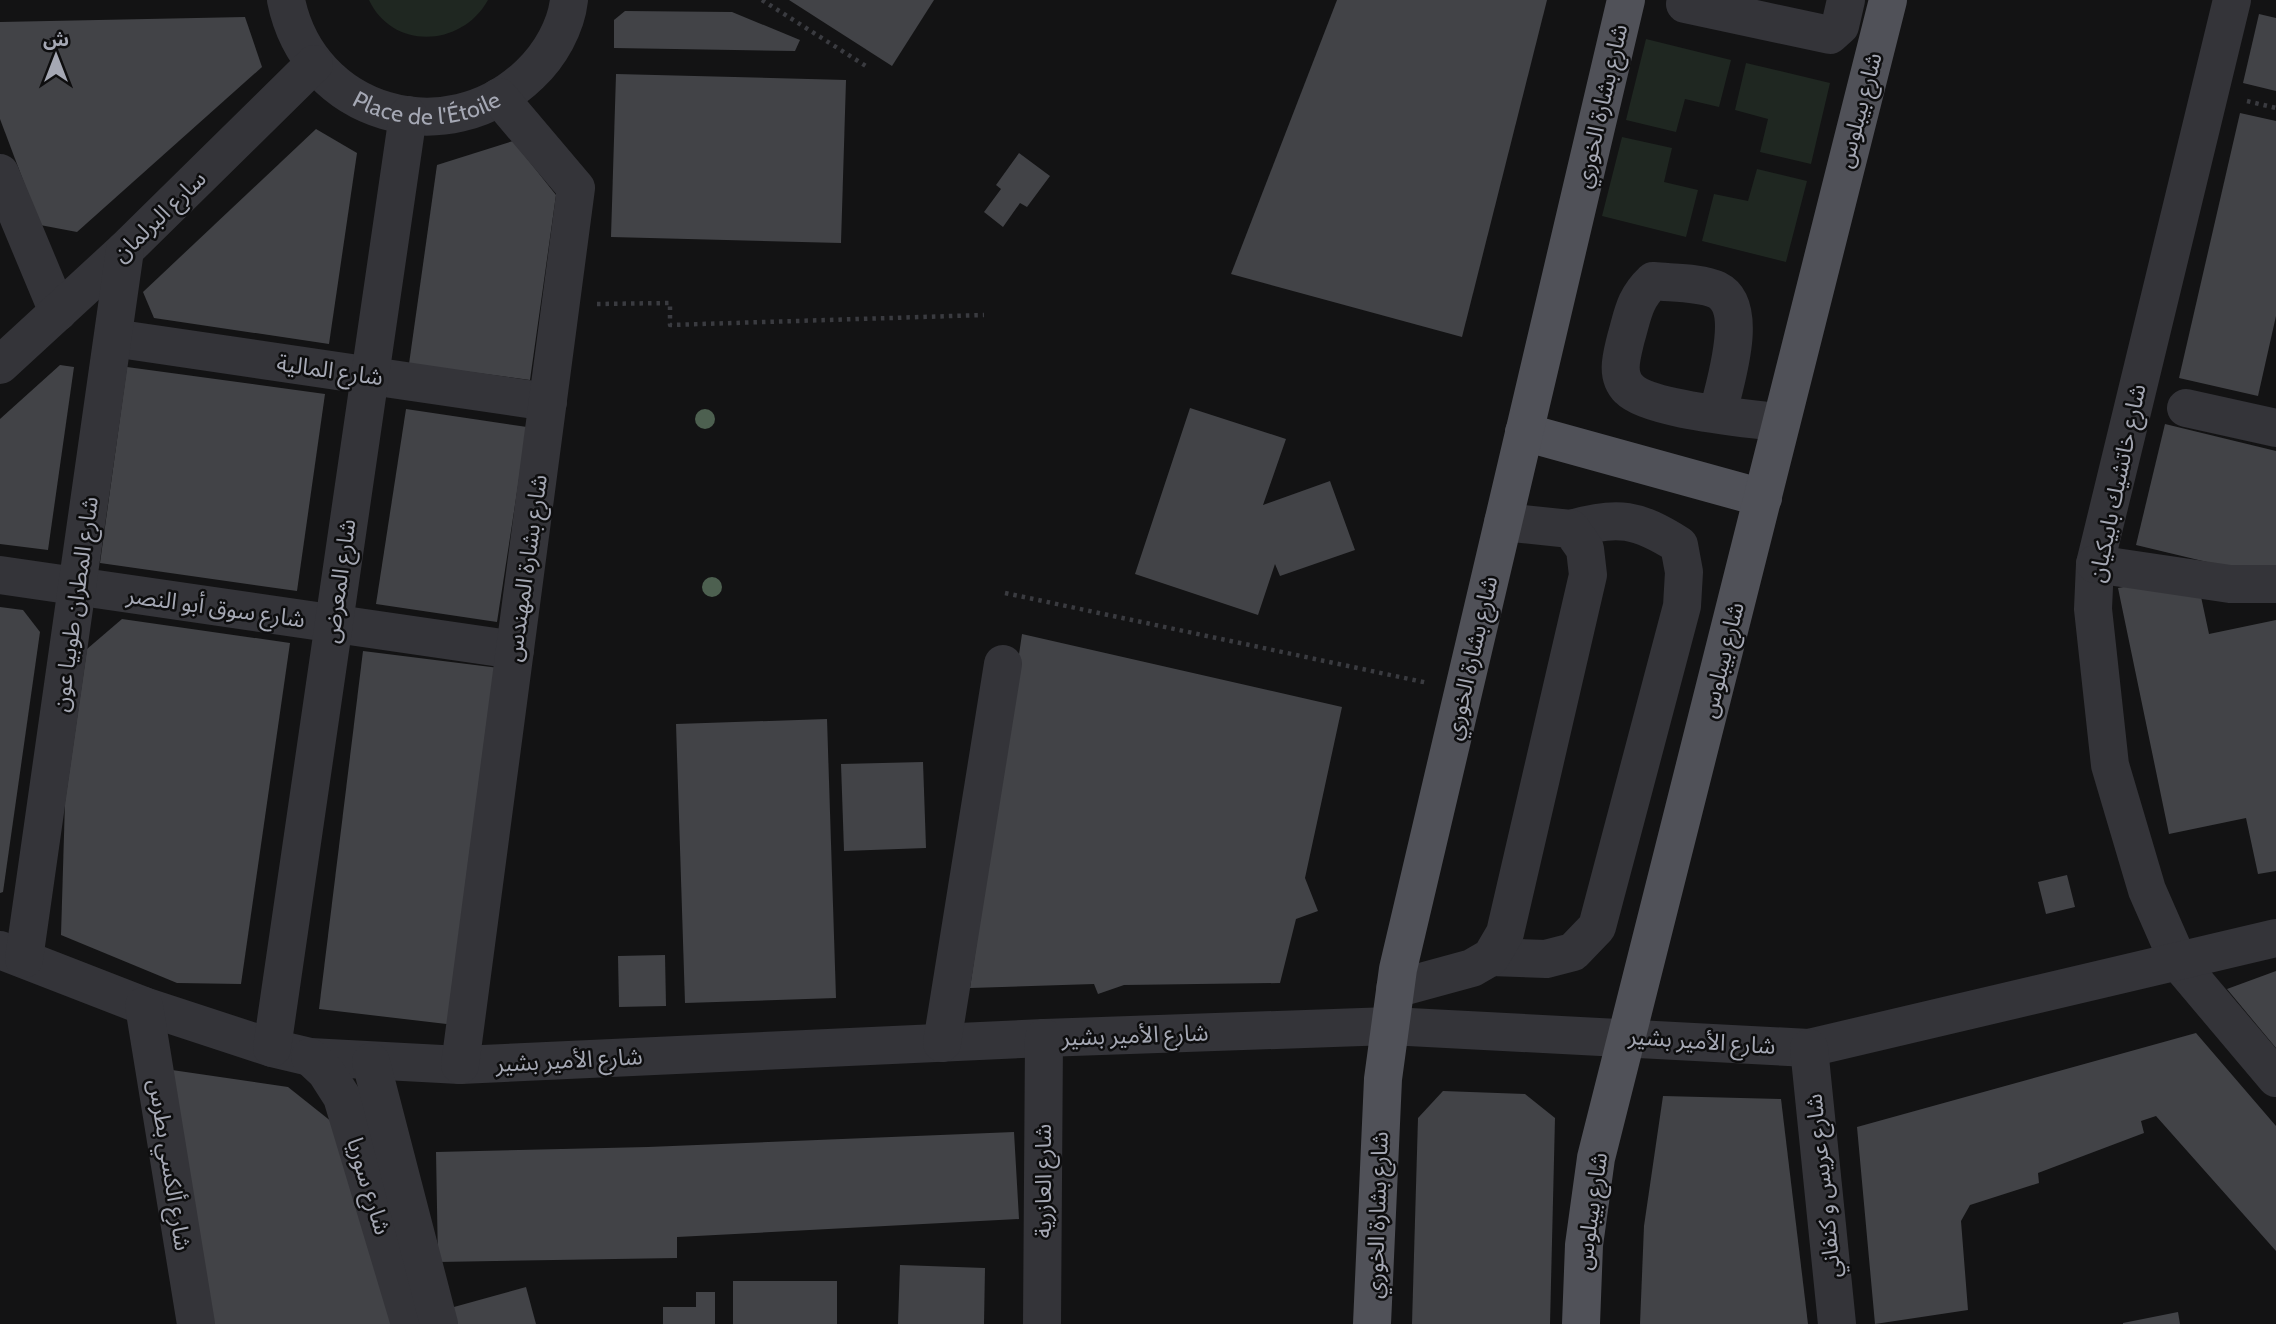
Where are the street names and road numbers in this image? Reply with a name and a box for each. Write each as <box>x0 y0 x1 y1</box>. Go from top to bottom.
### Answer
street label: شارع بشارة الخوري <box>1569 21 1637 191</box>
street label: شارع بيبلوس <box>1830 49 1891 172</box>
street label: Place de l'Étoile <box>348 85 505 131</box>
street label: سارع البرلمان <box>106 164 214 270</box>
street label: شارع المالية <box>275 349 385 394</box>
street label: شارع خاتشيك بابيكيان <box>2082 381 2155 585</box>
street label: شارع بشارة المهندس <box>499 473 556 664</box>
street label: شارع المطران طوبيا عون <box>46 494 107 714</box>
street label: شارع المعرض <box>316 517 365 645</box>
street label: شارع بشارة الخوري <box>1439 573 1507 743</box>
street label: شارع سوق أبو النصر <box>124 580 307 636</box>
street label: شارع بيبلوس <box>1694 599 1753 721</box>
street label: شارع الأمير بشير <box>1060 1018 1209 1055</box>
street label: شارع الأمير بشير <box>1626 1022 1776 1063</box>
street label: شارع الأمير بشير <box>494 1042 643 1081</box>
street label: شارع ألكسي بطرس <box>139 1077 197 1253</box>
street label: شارع عريس و كنفاني <box>1799 1092 1850 1280</box>
street label: شارع العازرية <box>1029 1124 1060 1238</box>
street label: شارع بشارة الخوري <box>1360 1131 1397 1299</box>
street label: شارع سوريا <box>338 1134 397 1239</box>
street label: شارع بيبلوس <box>1569 1151 1616 1272</box>

